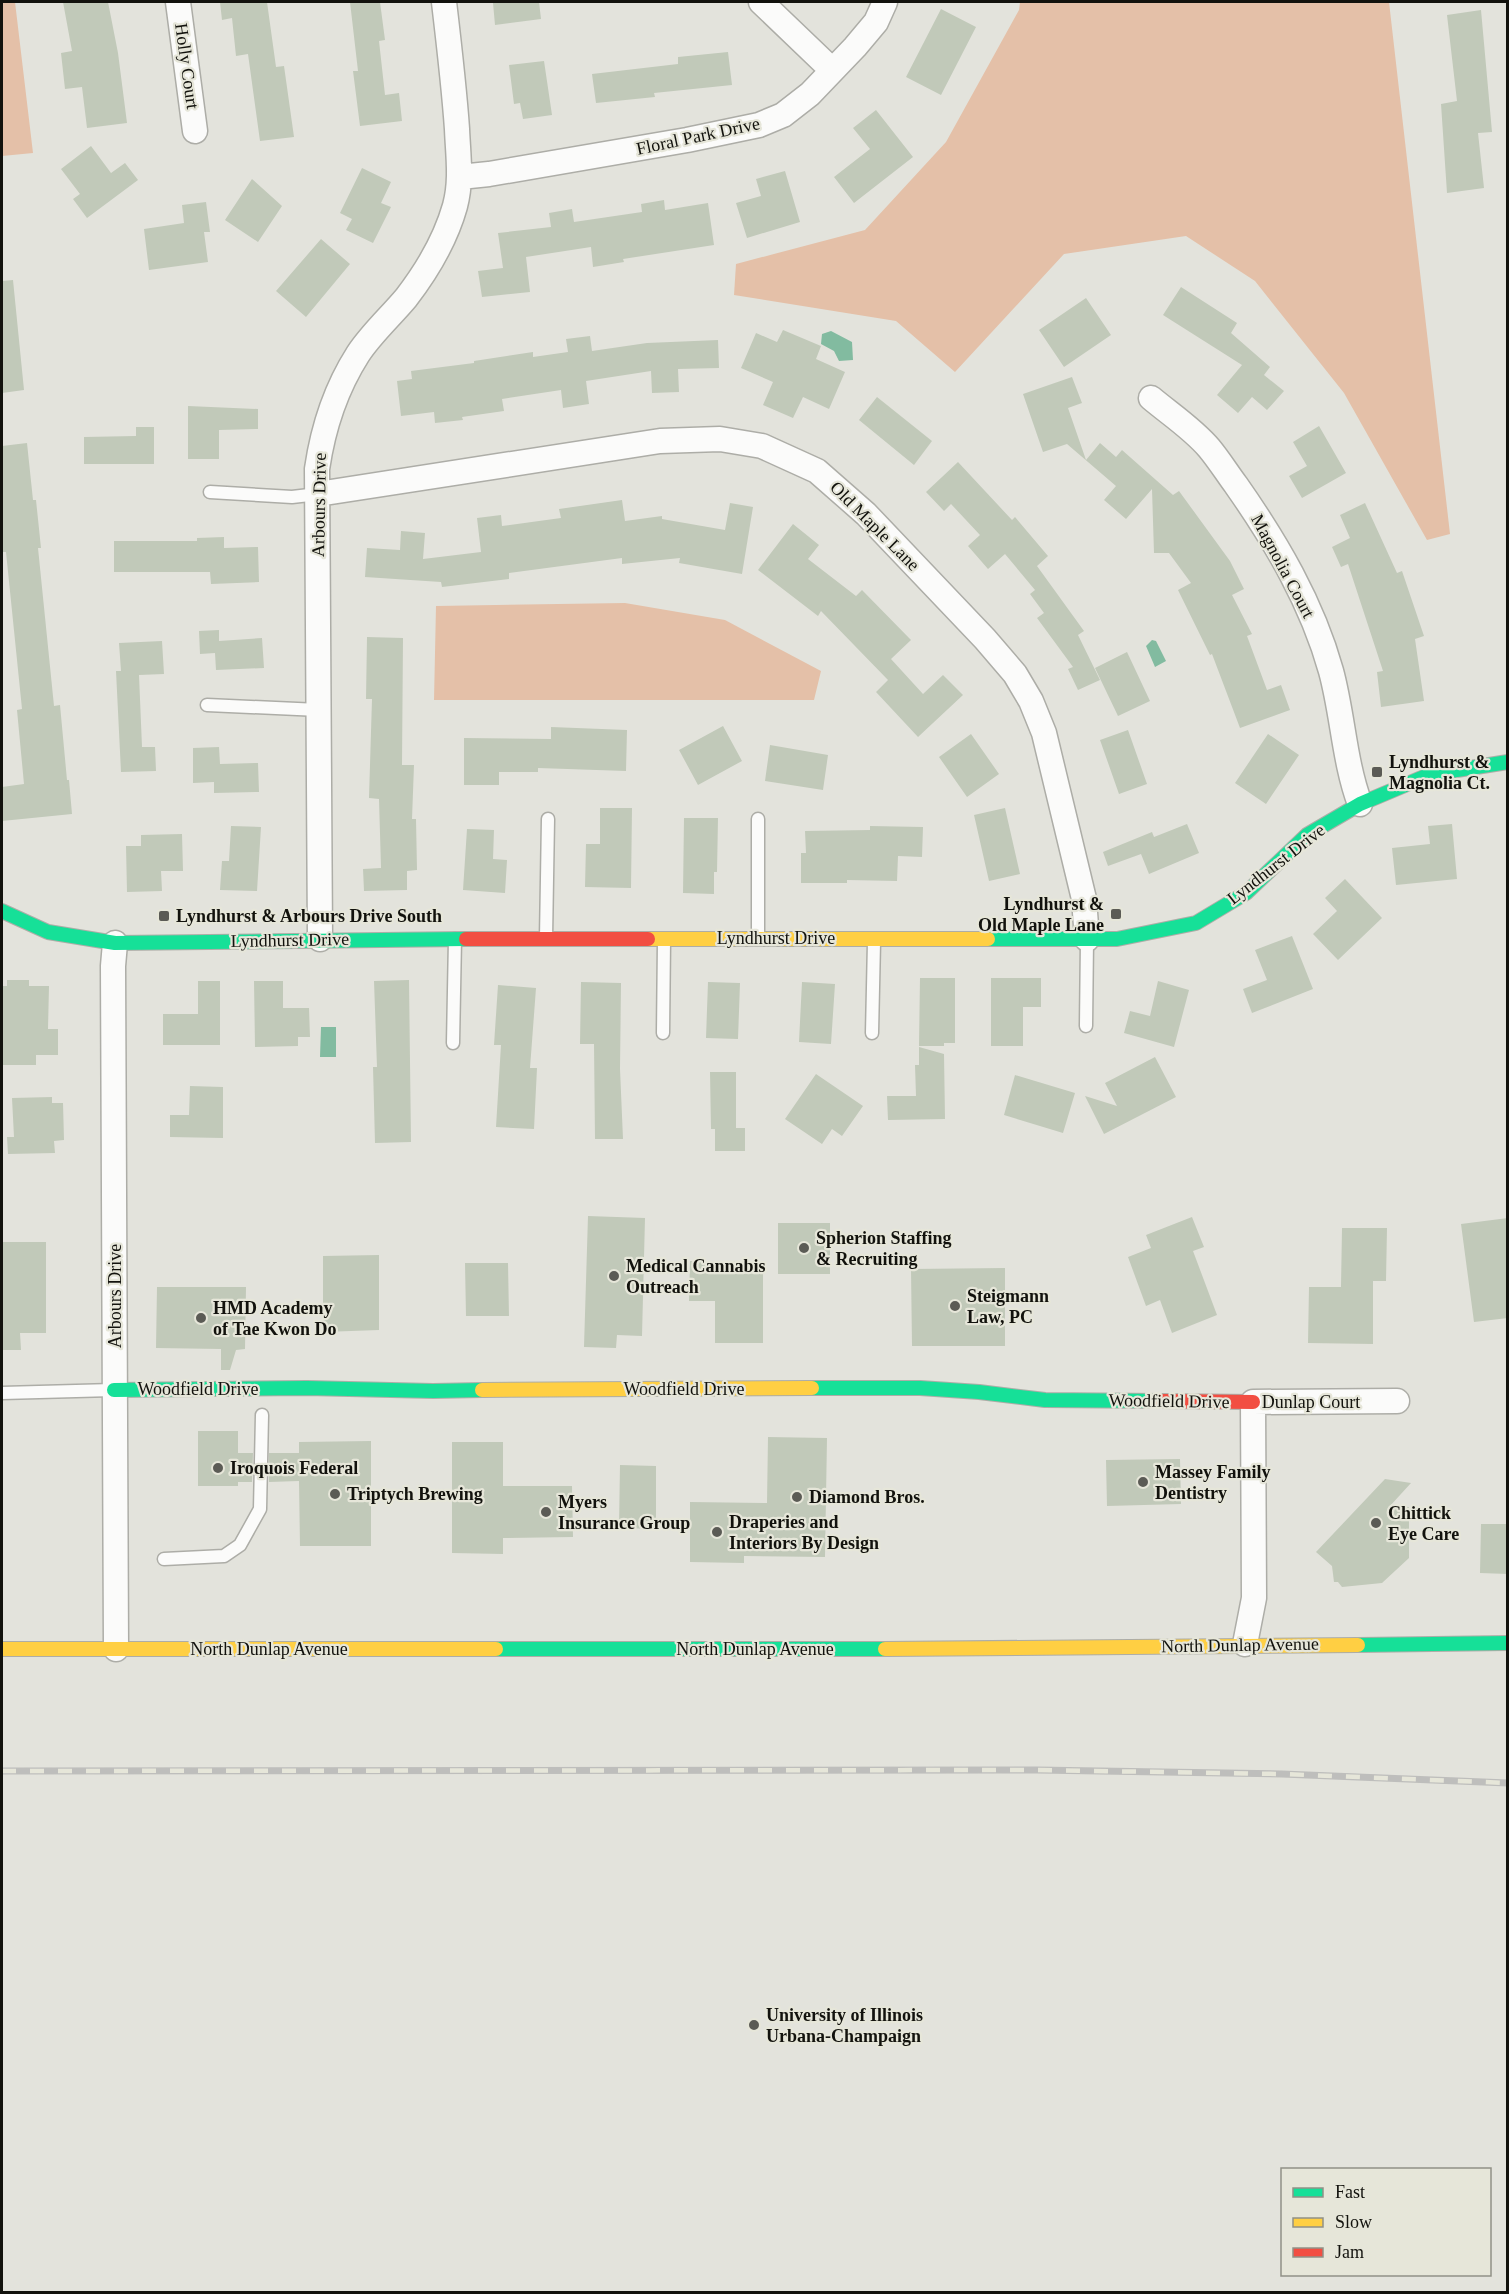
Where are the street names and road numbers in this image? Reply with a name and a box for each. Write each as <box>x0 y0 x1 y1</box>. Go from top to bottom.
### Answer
street label: Holly Court <box>171 22 203 110</box>
street label: Floral Park Drive <box>634 113 762 159</box>
street label: Arbours Drive <box>308 453 330 557</box>
street label: Old Maple Lane <box>826 477 924 575</box>
street label: Magnolia Court <box>1247 511 1319 621</box>
street label: Lyndhurst Drive <box>1223 820 1329 908</box>
street label: Lyndhurst Drive <box>717 928 835 948</box>
street label: Lyndhurst Drive <box>231 929 349 951</box>
street label: Arbours Drive <box>105 1244 125 1348</box>
street label: Woodfield Drive <box>137 1379 259 1399</box>
street label: Woodfield Drive <box>623 1379 745 1399</box>
street label: Woodfield Drive <box>1108 1390 1230 1412</box>
street label: Dunlap Court <box>1262 1392 1360 1412</box>
street label: North Dunlap Avenue <box>1161 1634 1319 1656</box>
street label: North Dunlap Avenue <box>190 1639 348 1659</box>
street label: North Dunlap Avenue <box>676 1639 834 1659</box>

